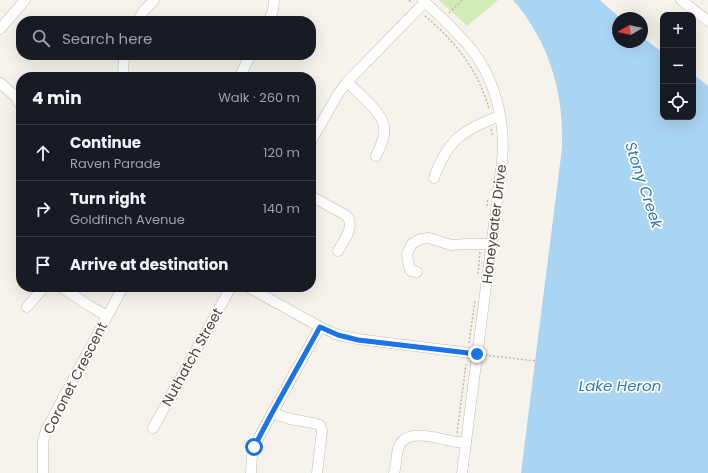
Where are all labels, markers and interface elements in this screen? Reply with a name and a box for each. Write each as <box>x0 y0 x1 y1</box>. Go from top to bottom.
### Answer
north arrow <box>612 12 648 48</box>
map controls <box>660 12 696 120</box>
button: + <box>660 12 696 48</box>
search box <box>16 16 316 60</box>
icon: search <box>30 27 52 49</box>
text: Search here <box>62 28 152 49</box>
button: − <box>660 48 696 84</box>
button: locate <box>660 84 696 120</box>
text: 4 min <box>32 86 82 110</box>
text: Walk · 260 m <box>218 88 300 107</box>
text: Continue <box>70 132 141 153</box>
water label: Stony Creek <box>620 139 668 232</box>
icon: ahead <box>32 142 54 164</box>
text: 120 m <box>263 143 300 162</box>
text: Raven Parade <box>70 154 161 173</box>
street label: Honeyeater Drive <box>477 163 511 285</box>
text: Turn right <box>70 188 146 209</box>
icon: right <box>32 198 54 220</box>
text: 140 m <box>263 199 300 218</box>
text: Goldfinch Avenue <box>70 210 185 229</box>
icon: arrive <box>32 254 54 276</box>
text: Arrive at destination <box>70 254 228 275</box>
street label: Nuthatch Street <box>157 304 227 410</box>
street label: Coronet Crescent <box>38 318 112 438</box>
route end <box>468 345 486 363</box>
water label: Lake Heron <box>579 375 661 396</box>
route start <box>245 438 263 456</box>

